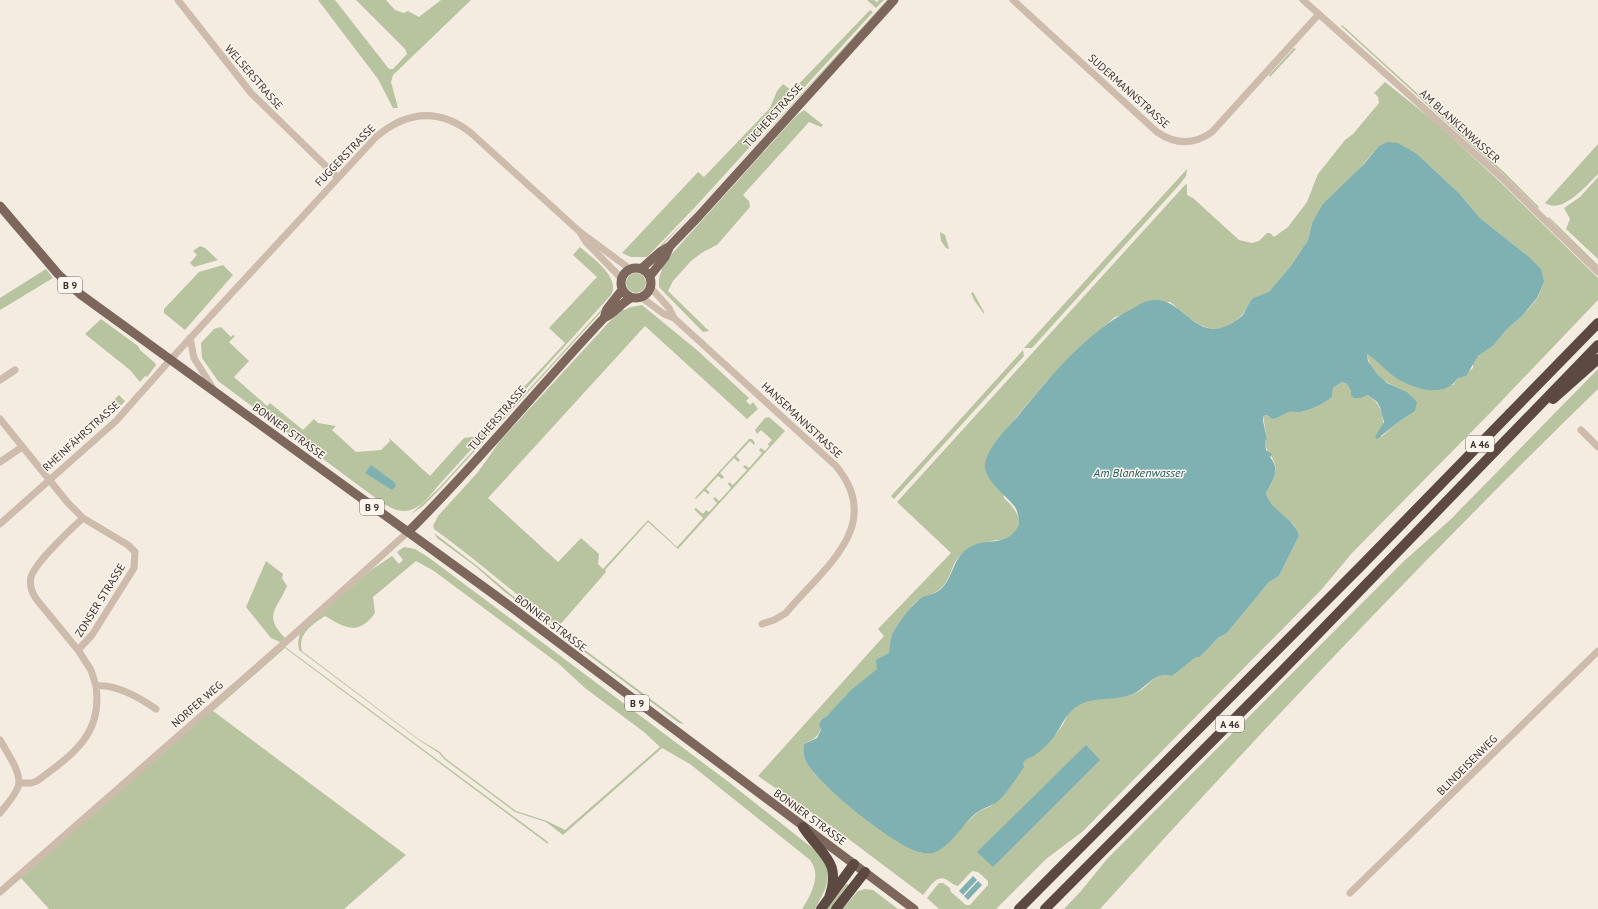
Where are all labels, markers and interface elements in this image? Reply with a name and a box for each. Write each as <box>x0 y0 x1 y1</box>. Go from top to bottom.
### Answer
street label: WELSERSTRASSE <box>222 42 286 112</box>
street label: SUDERMANNSTRASSE <box>1085 51 1173 131</box>
street label: TUCHERSTRASSE <box>740 80 806 150</box>
street label: AM BLANKENWASSER <box>1417 86 1503 166</box>
street label: FUGGERSTRASSE <box>312 121 378 189</box>
road number: B 9 <box>58 277 82 293</box>
street label: HANSEMANNSTRASSE <box>759 379 845 461</box>
street label: TUCHERSTRASSE <box>465 383 529 453</box>
street label: RHEINFÄHRSTRASSE <box>40 398 122 474</box>
street label: BONNER STRASSE <box>250 400 328 462</box>
road number: A 46 <box>1466 436 1494 452</box>
water label: Am Blankenwasser <box>1092 465 1186 480</box>
road number: B 9 <box>360 499 384 515</box>
street label: ZONSER STRASSE <box>72 561 128 639</box>
street label: BONNER STRASSE <box>512 591 590 655</box>
street label: NORFER WEG <box>168 678 226 730</box>
road number: B 9 <box>625 695 649 711</box>
road number: A 46 <box>1216 716 1244 732</box>
street label: BLINDEISENWEG <box>1434 732 1500 798</box>
street label: BONNER STRASSE <box>771 786 849 848</box>

